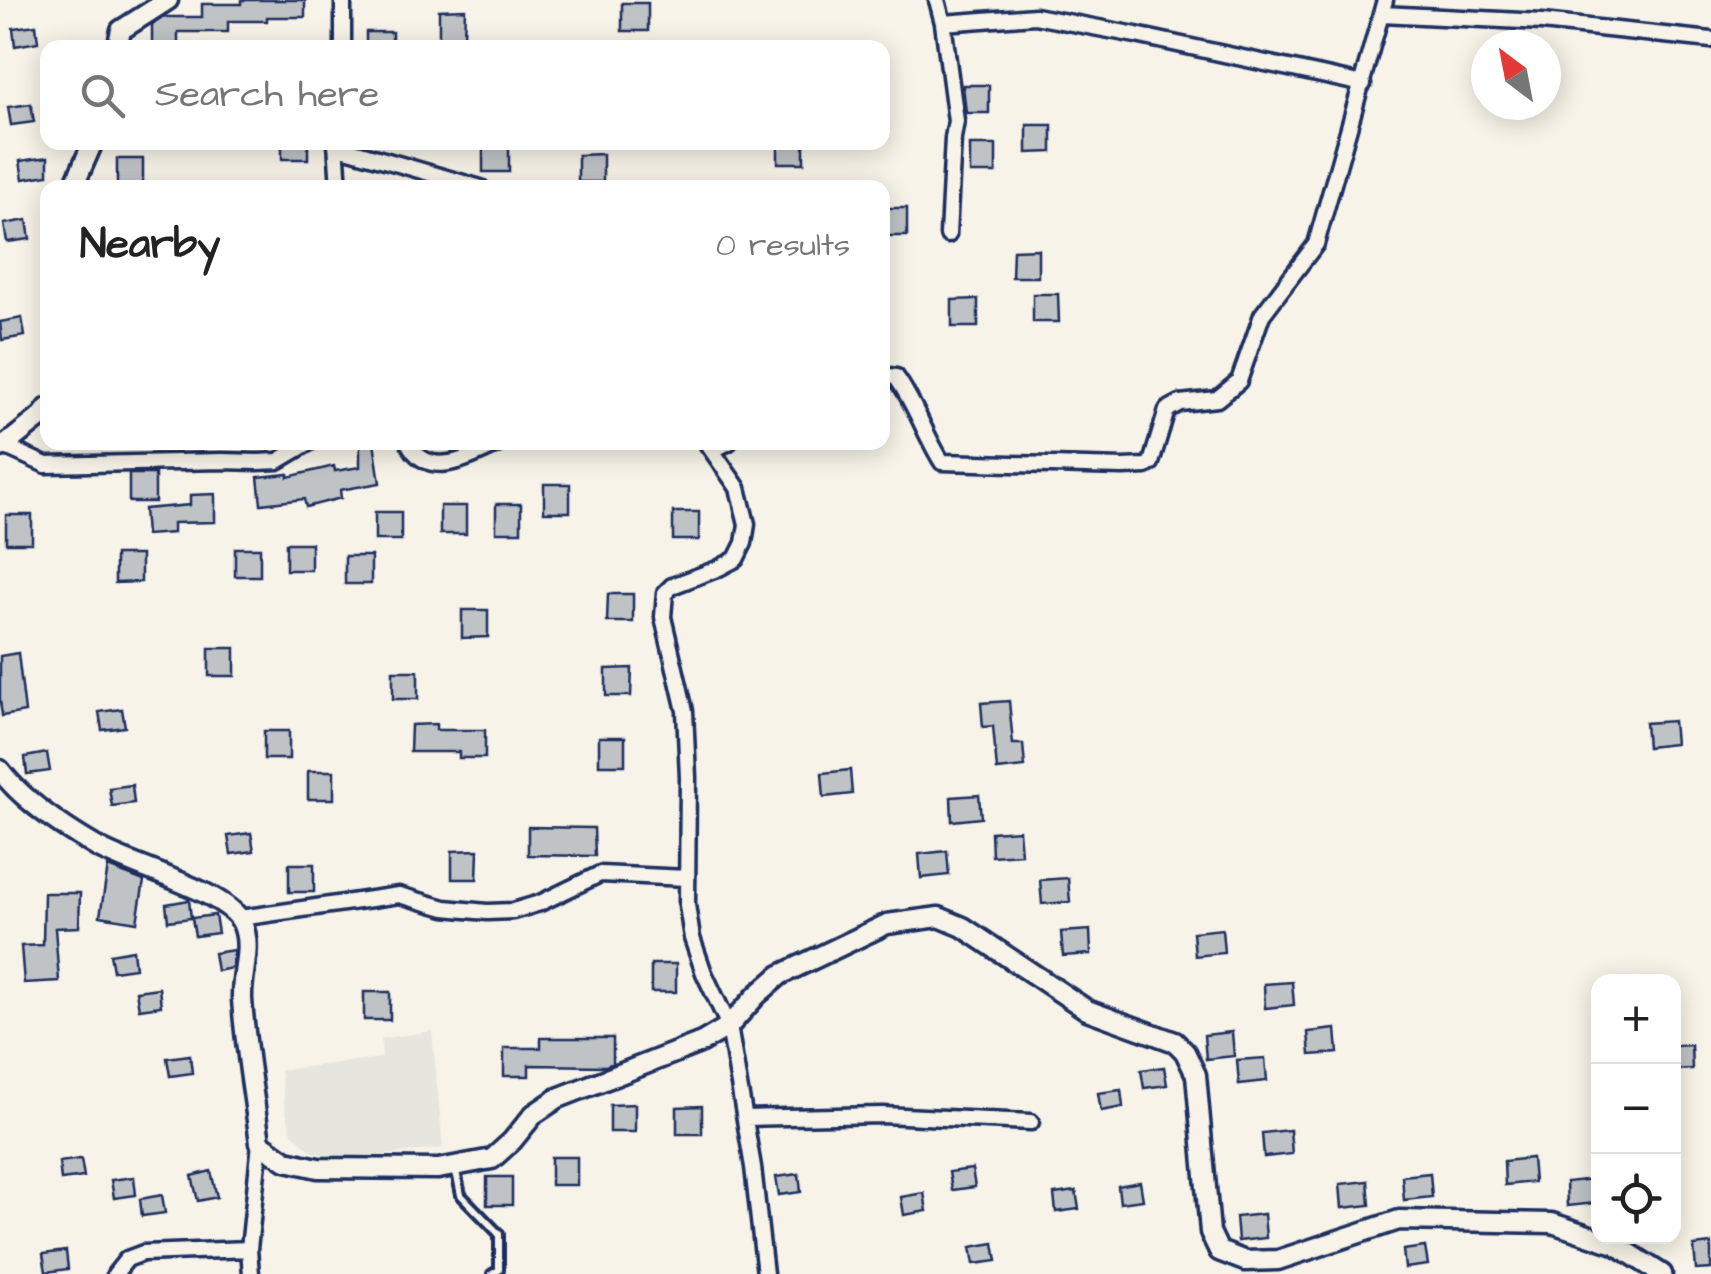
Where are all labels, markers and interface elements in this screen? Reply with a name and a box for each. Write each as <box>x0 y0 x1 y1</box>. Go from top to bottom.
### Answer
north arrow <box>1471 30 1561 120</box>
search box <box>40 40 890 150</box>
icon: search <box>75 68 130 123</box>
text: Search here <box>155 69 379 121</box>
text: Nearby <box>80 216 220 274</box>
text: 0 results <box>716 223 850 268</box>
map controls <box>1591 974 1681 1244</box>
button: + <box>1591 974 1681 1064</box>
button: − <box>1591 1064 1681 1154</box>
button: locate <box>1591 1154 1681 1244</box>

